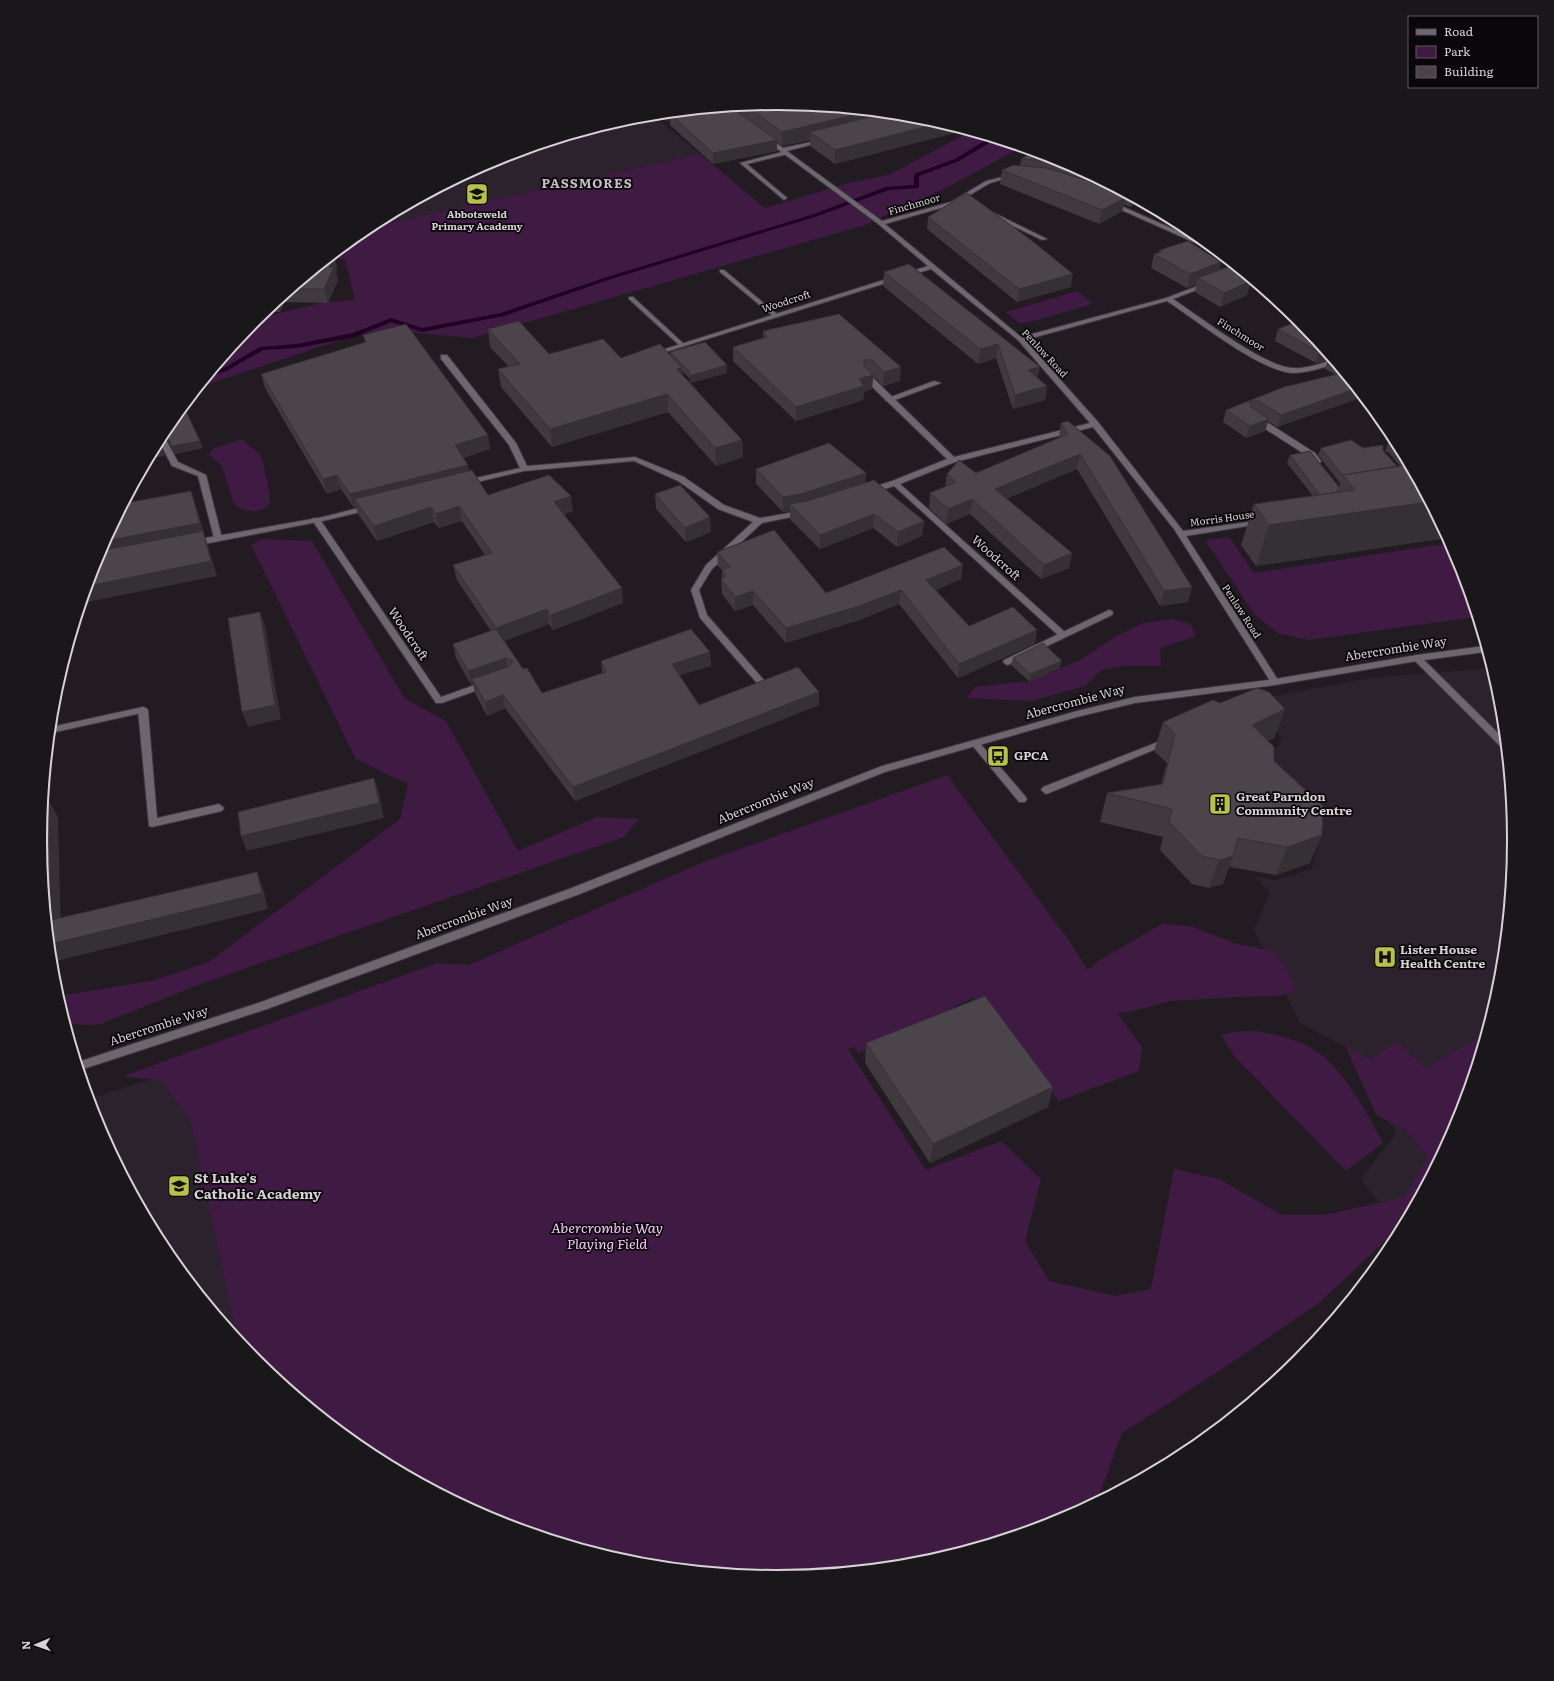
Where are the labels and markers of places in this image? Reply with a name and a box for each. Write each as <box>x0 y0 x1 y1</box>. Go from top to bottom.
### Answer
school or university icon: Abbotsweld Primary Academy <box>464 181 490 207</box>
place label: Abbotsweld Primary Academy <box>431 206 523 233</box>
bus stop icon: GPCA <box>985 743 1011 769</box>
place label: GPCA <box>1014 746 1049 764</box>
place label: Great Parndon Community Centre <box>1236 787 1352 819</box>
building icon: Great Parndon Community Centre <box>1207 791 1233 817</box>
place label: Lister House Health Centre <box>1400 940 1485 972</box>
hospital icon: Lister House Health Centre <box>1372 944 1398 970</box>
place label: St Luke's Catholic Academy <box>194 1167 322 1203</box>
school or university icon: St Luke's Catholic Academy <box>166 1173 192 1199</box>

